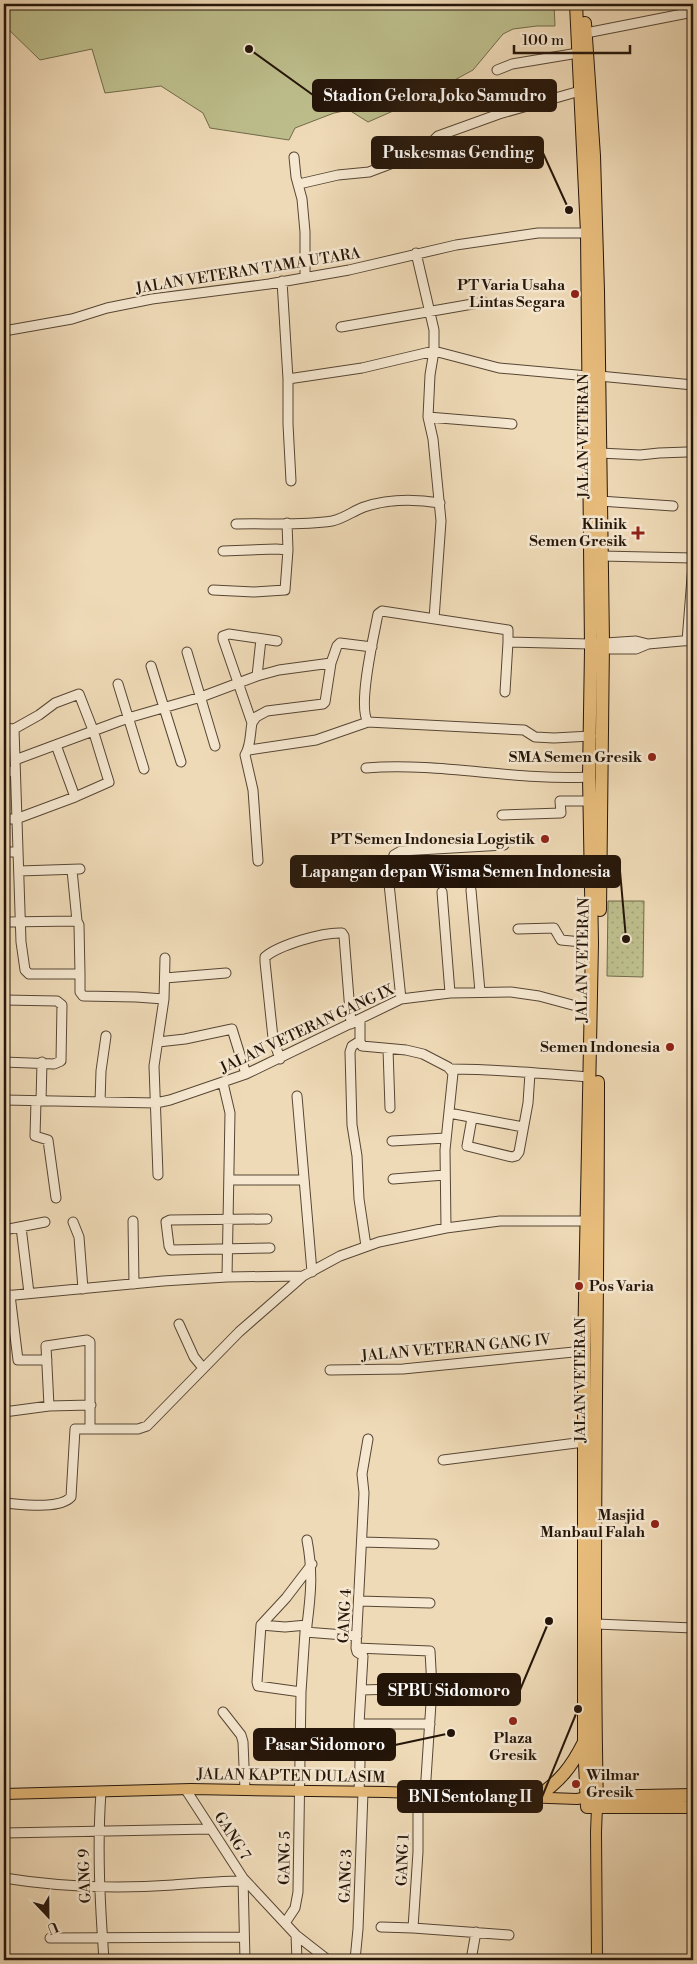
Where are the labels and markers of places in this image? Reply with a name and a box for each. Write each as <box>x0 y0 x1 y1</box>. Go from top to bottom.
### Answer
callout: Stadion Gelora Joko Samudro <box>313 80 556 111</box>
callout: Puskesmas Gending <box>372 137 543 168</box>
place label: PT Varia Usaha Lintas Segara <box>457 276 566 312</box>
marker: PT Varia Usaha Lintas Segara <box>569 288 581 300</box>
place label: Klinik Semen Gresik <box>529 515 628 551</box>
marker: Klinik Semen Gresik <box>631 526 645 540</box>
place label: SMA Semen Gresik <box>509 748 643 767</box>
marker: SMA Semen Gresik <box>646 751 658 763</box>
place label: PT Semen Indonesia Logistik <box>330 830 536 849</box>
marker: PT Semen Indonesia Logistik <box>539 833 551 845</box>
callout: Lapangan depan Wisma Semen Indonesia <box>291 856 620 887</box>
place label: Semen Indonesia <box>540 1038 661 1057</box>
marker: Semen Indonesia <box>664 1041 676 1053</box>
place label: Pos Varia <box>589 1277 655 1296</box>
marker: Pos Varia <box>573 1280 585 1292</box>
place label: Masjid Manbaul Falah <box>540 1506 646 1542</box>
marker: Masjid Manbaul Falah <box>649 1518 661 1530</box>
callout: SPBU Sidomoro <box>378 1674 520 1705</box>
marker: Plaza Gresik <box>507 1715 519 1727</box>
callout: Pasar Sidomoro <box>254 1729 395 1760</box>
place label: Plaza Gresik <box>489 1729 538 1765</box>
place label: Wilmar Gresik <box>585 1766 640 1802</box>
marker: Wilmar Gresik <box>570 1778 582 1790</box>
callout: BNI Sentolang II <box>398 1781 542 1812</box>

